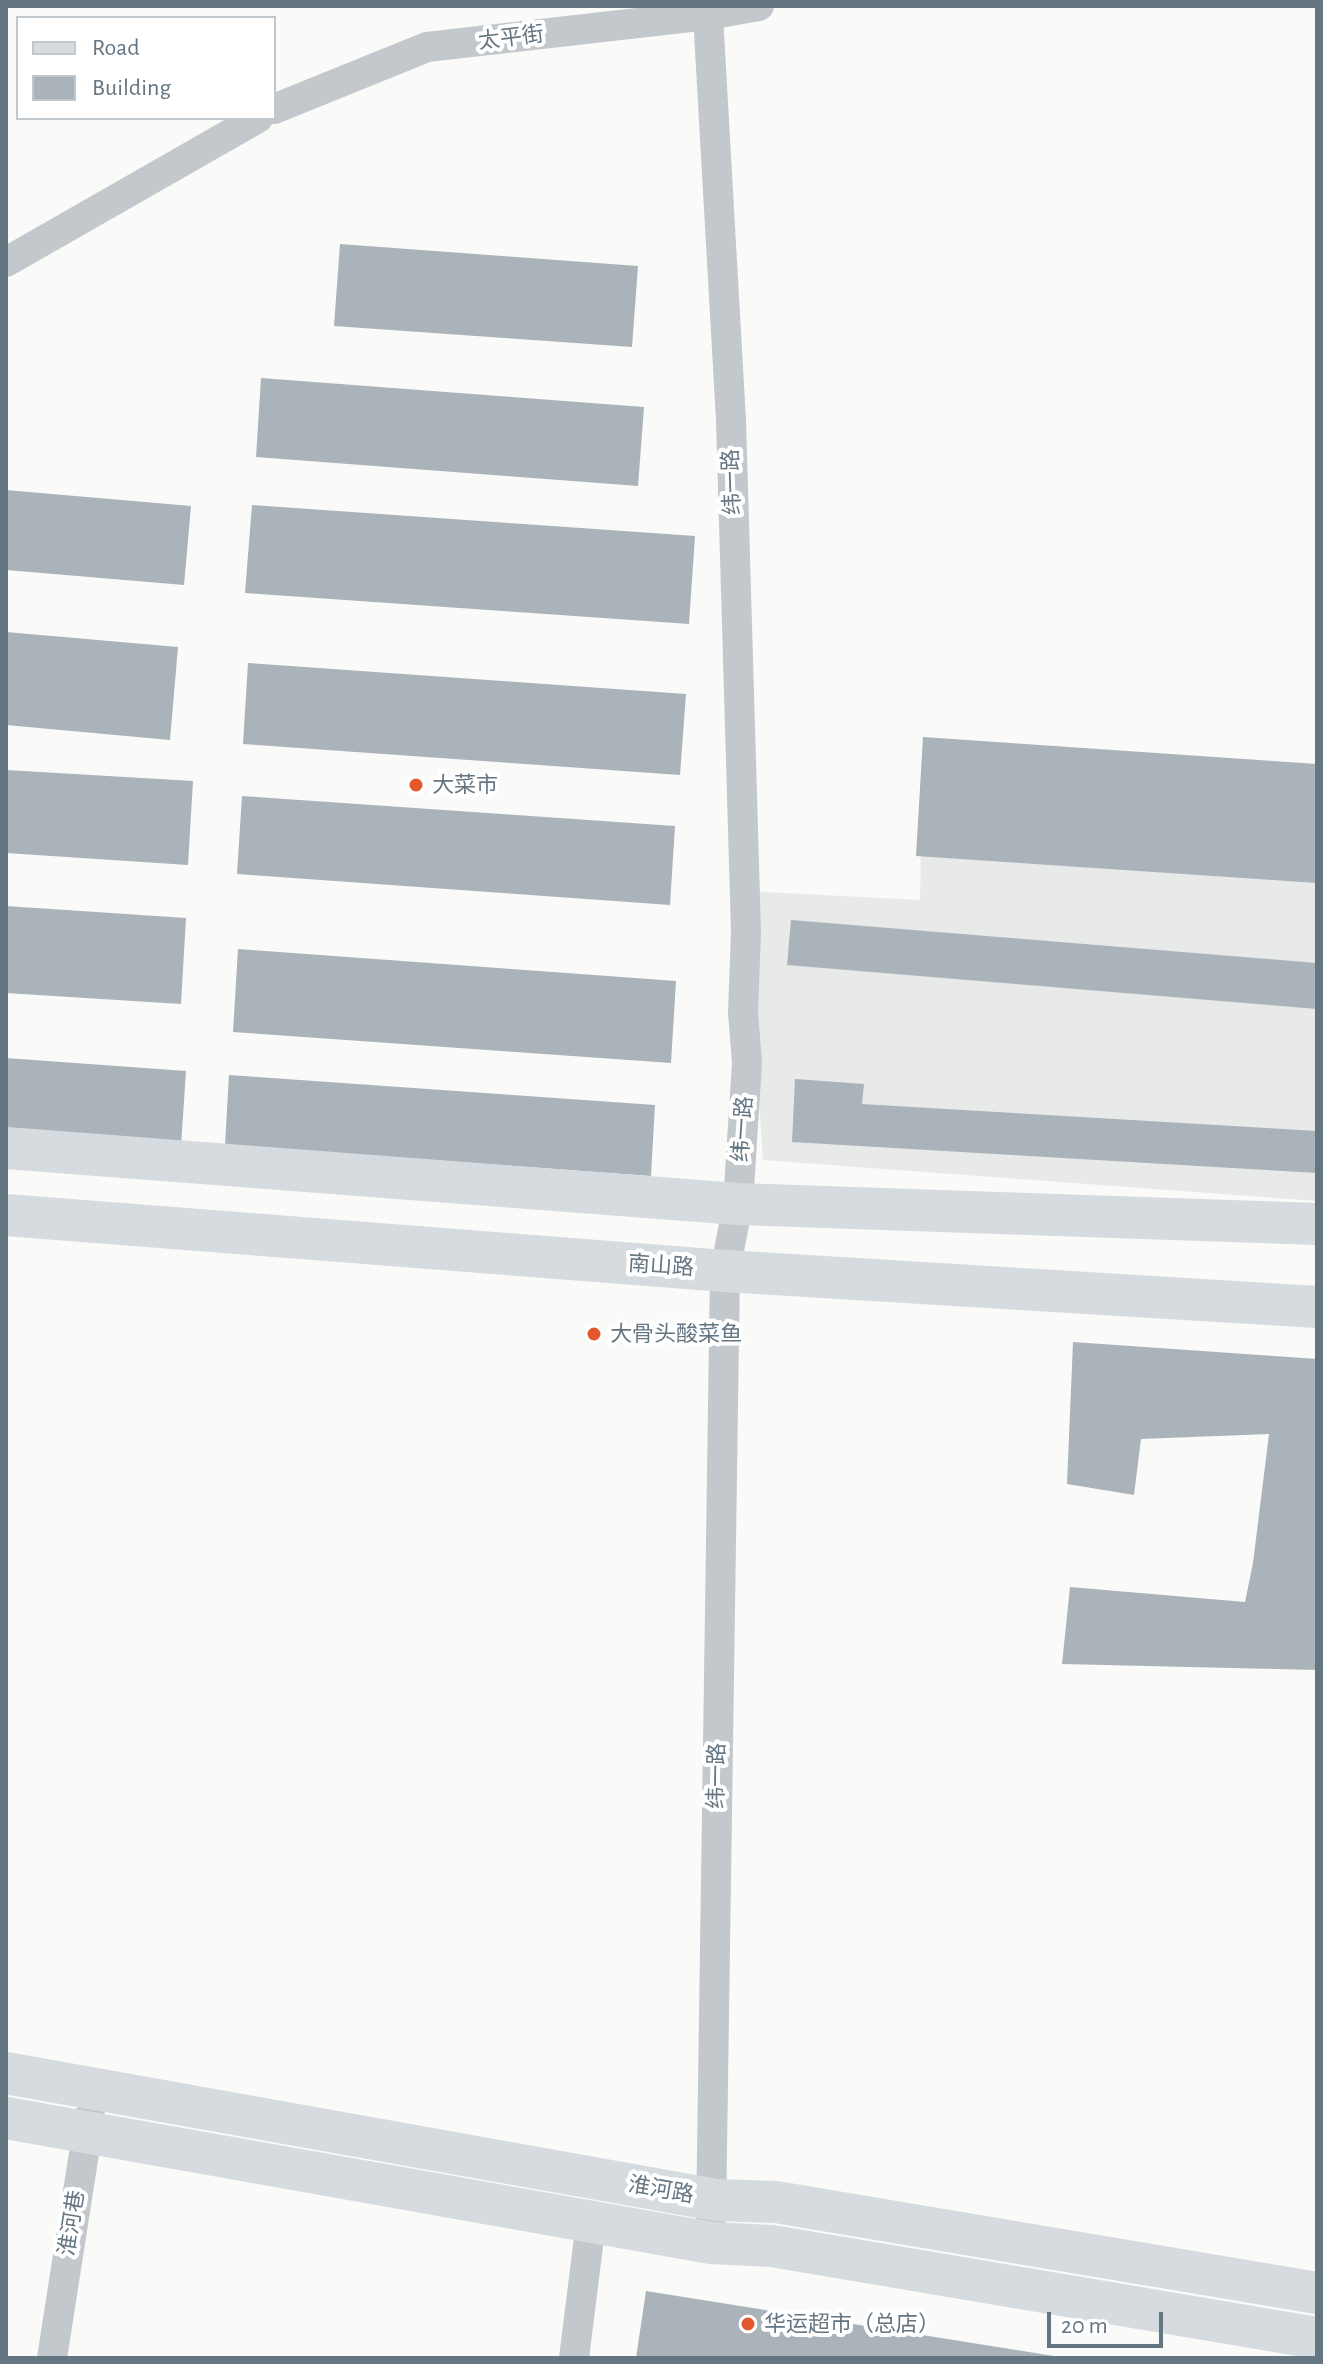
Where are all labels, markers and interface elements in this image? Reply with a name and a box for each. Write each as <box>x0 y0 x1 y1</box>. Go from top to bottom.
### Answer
legend <box>16 16 276 120</box>
street label: 太平街 <box>477 21 545 55</box>
text: Road <box>92 36 140 60</box>
text: Building <box>92 76 171 100</box>
street label: 纬一路 <box>718 449 746 515</box>
place label: 大菜市 <box>432 772 498 798</box>
marker: 大菜市 <box>407 776 425 794</box>
street label: 纬一路 <box>728 1095 758 1163</box>
street label: 南山路 <box>627 1251 695 1281</box>
place label: 大骨头酸菜鱼 <box>610 1321 742 1347</box>
marker: 大骨头酸菜鱼 <box>585 1325 603 1343</box>
street label: 纬一路 <box>703 1743 731 1809</box>
street label: 淮河路 <box>626 2171 696 2209</box>
street label: 淮河巷 <box>54 2188 90 2258</box>
scale bar <box>1051 2296 1167 2346</box>
place label: 华运超市（总店） <box>764 2311 940 2337</box>
text: 20 m <box>1061 2314 1108 2338</box>
marker: 华运超市（总店） <box>739 2315 757 2333</box>

